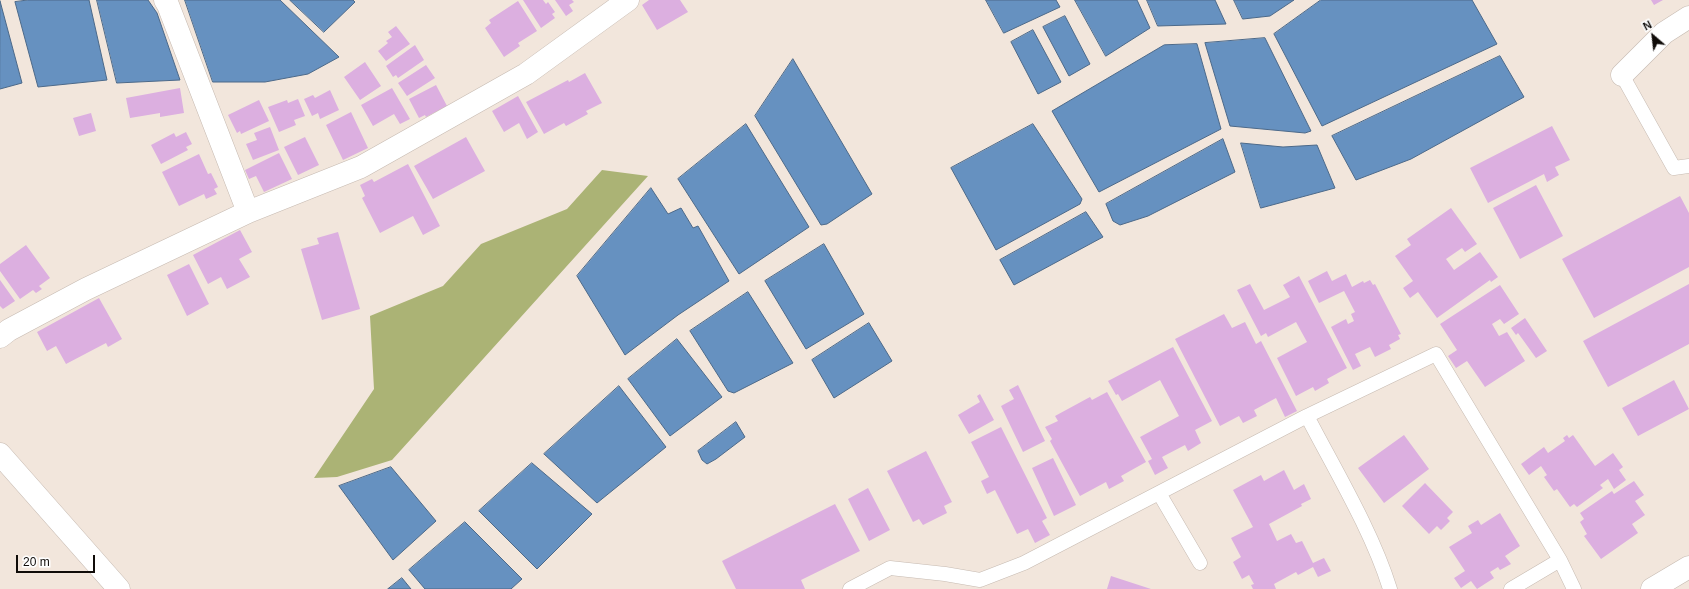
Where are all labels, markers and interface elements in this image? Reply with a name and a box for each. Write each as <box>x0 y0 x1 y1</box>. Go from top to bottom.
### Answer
north arrow <box>1633 16 1673 56</box>
text: N <box>1641 18 1654 33</box>
scale bar <box>18 547 97 573</box>
text: 20 m <box>23 555 50 569</box>

